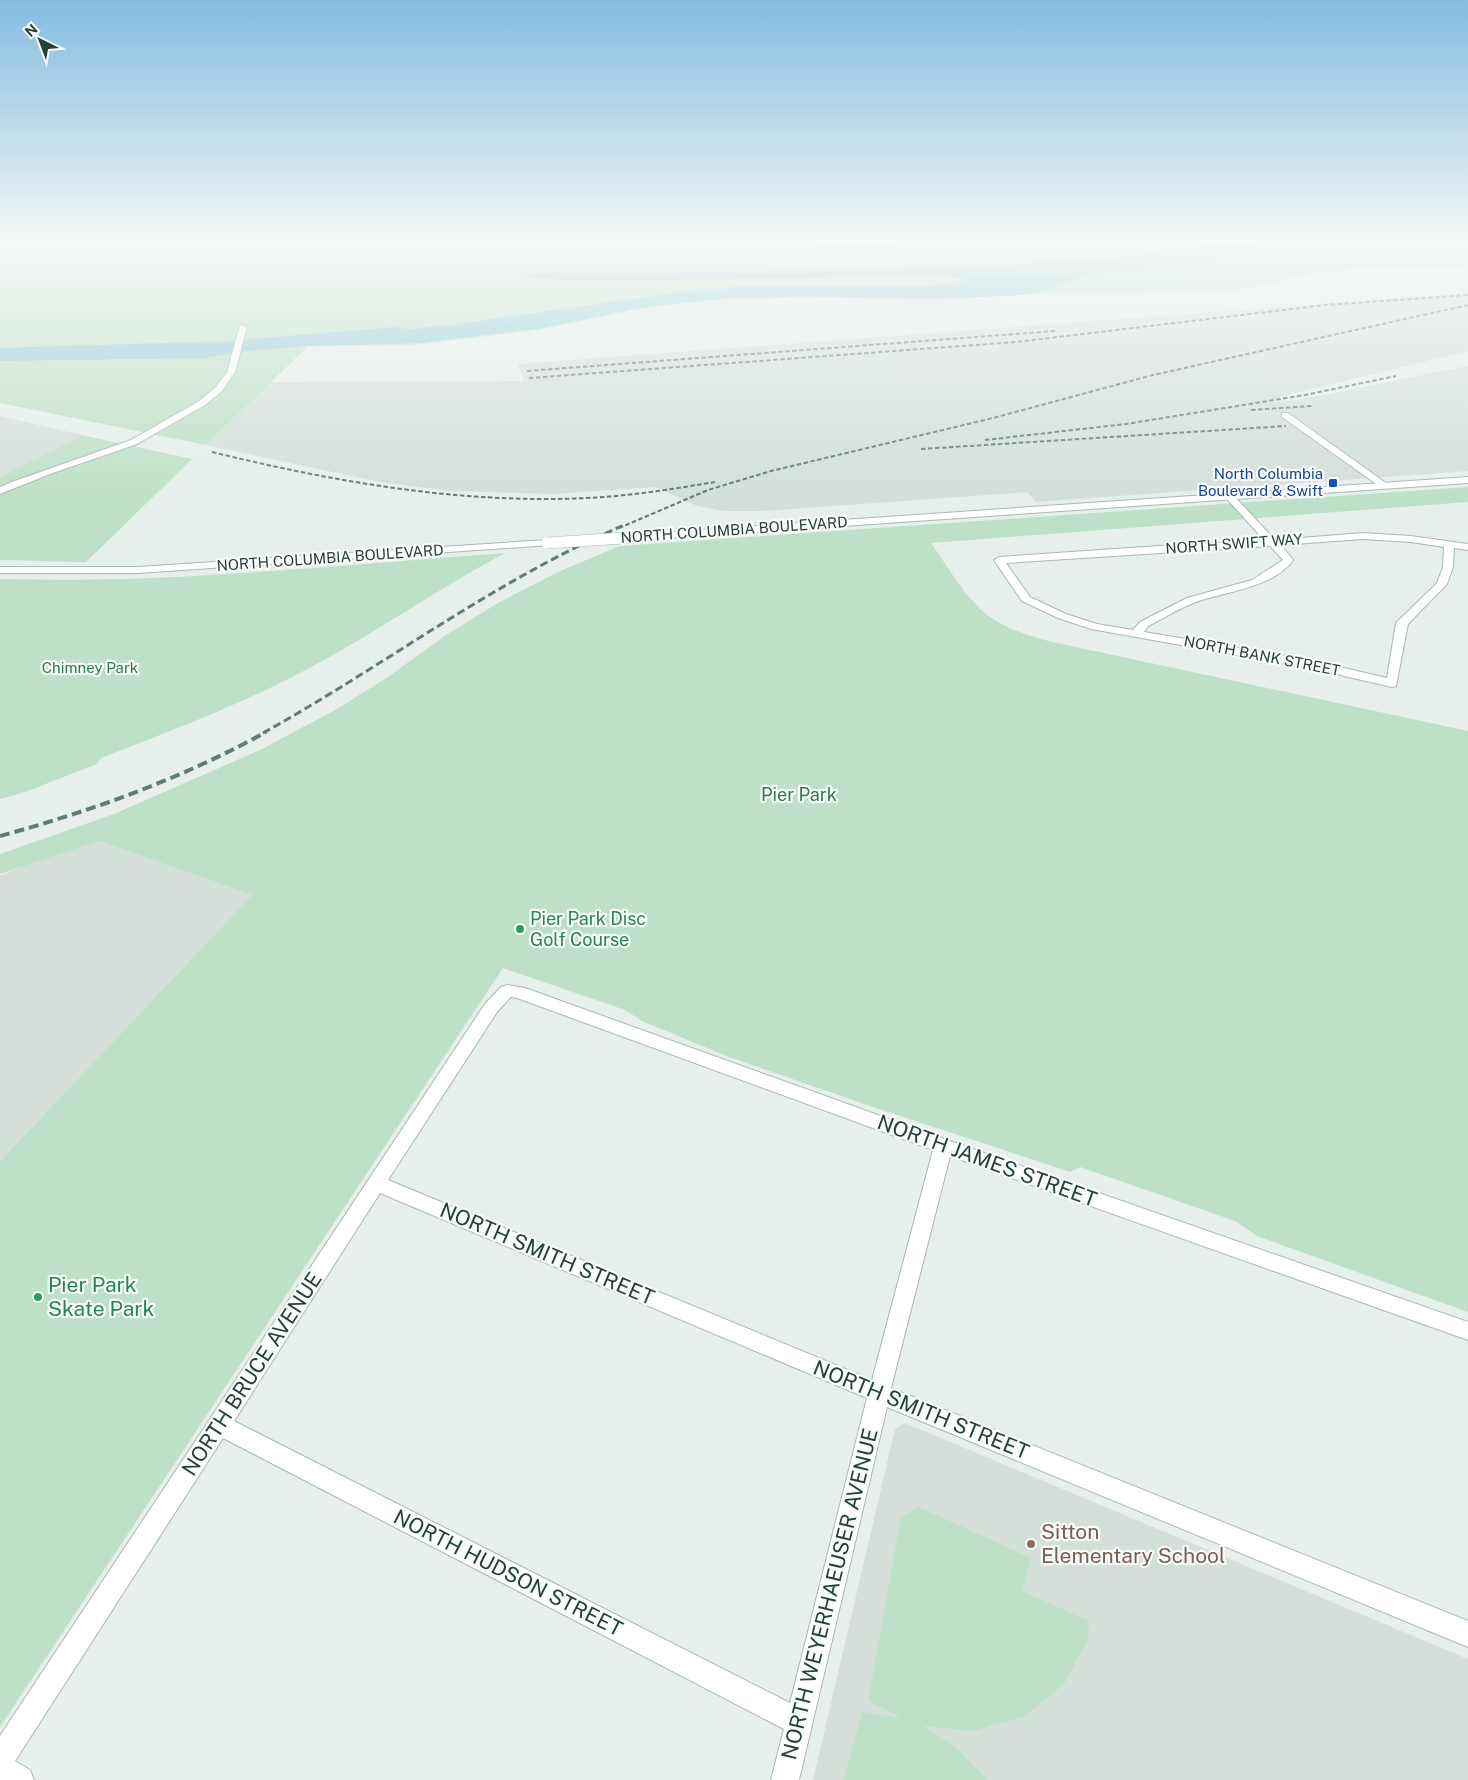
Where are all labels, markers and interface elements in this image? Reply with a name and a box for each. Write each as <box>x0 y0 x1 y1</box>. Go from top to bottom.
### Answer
north arrow <box>15 15 65 65</box>
text: N <box>22 21 41 40</box>
place label: North Columbia Boulevard & Swift <box>1198 465 1323 499</box>
marker: North Columbia Boulevard & Swift <box>1327 477 1339 489</box>
street label: NORTH COLUMBIA BOULEVARD <box>620 513 848 546</box>
street label: NORTH SWIFT WAY <box>1165 530 1303 557</box>
street label: NORTH COLUMBIA BOULEVARD <box>216 541 444 574</box>
street label: NORTH BANK STREET <box>1182 632 1342 679</box>
park label: Chimney Park <box>42 659 138 676</box>
park label: Pier Park <box>761 784 837 805</box>
place label: Pier Park Disc Golf Course <box>530 908 646 950</box>
marker: Pier Park Disc Golf Course <box>514 923 526 935</box>
street label: NORTH JAMES STREET <box>874 1109 1100 1212</box>
street label: NORTH SMITH STREET <box>436 1197 658 1310</box>
street label: NORTH BRUCE AVENUE <box>176 1267 327 1480</box>
place label: Pier Park Skate Park <box>48 1272 154 1321</box>
marker: Pier Park Skate Park <box>32 1291 44 1303</box>
street label: NORTH SMITH STREET <box>810 1355 1033 1464</box>
street label: NORTH WEYERHAEUSER AVENUE <box>776 1426 883 1762</box>
street label: NORTH HUDSON STREET <box>390 1504 627 1641</box>
place label: Sitton Elementary School <box>1041 1519 1225 1568</box>
marker: Sitton Elementary School <box>1025 1538 1037 1550</box>

